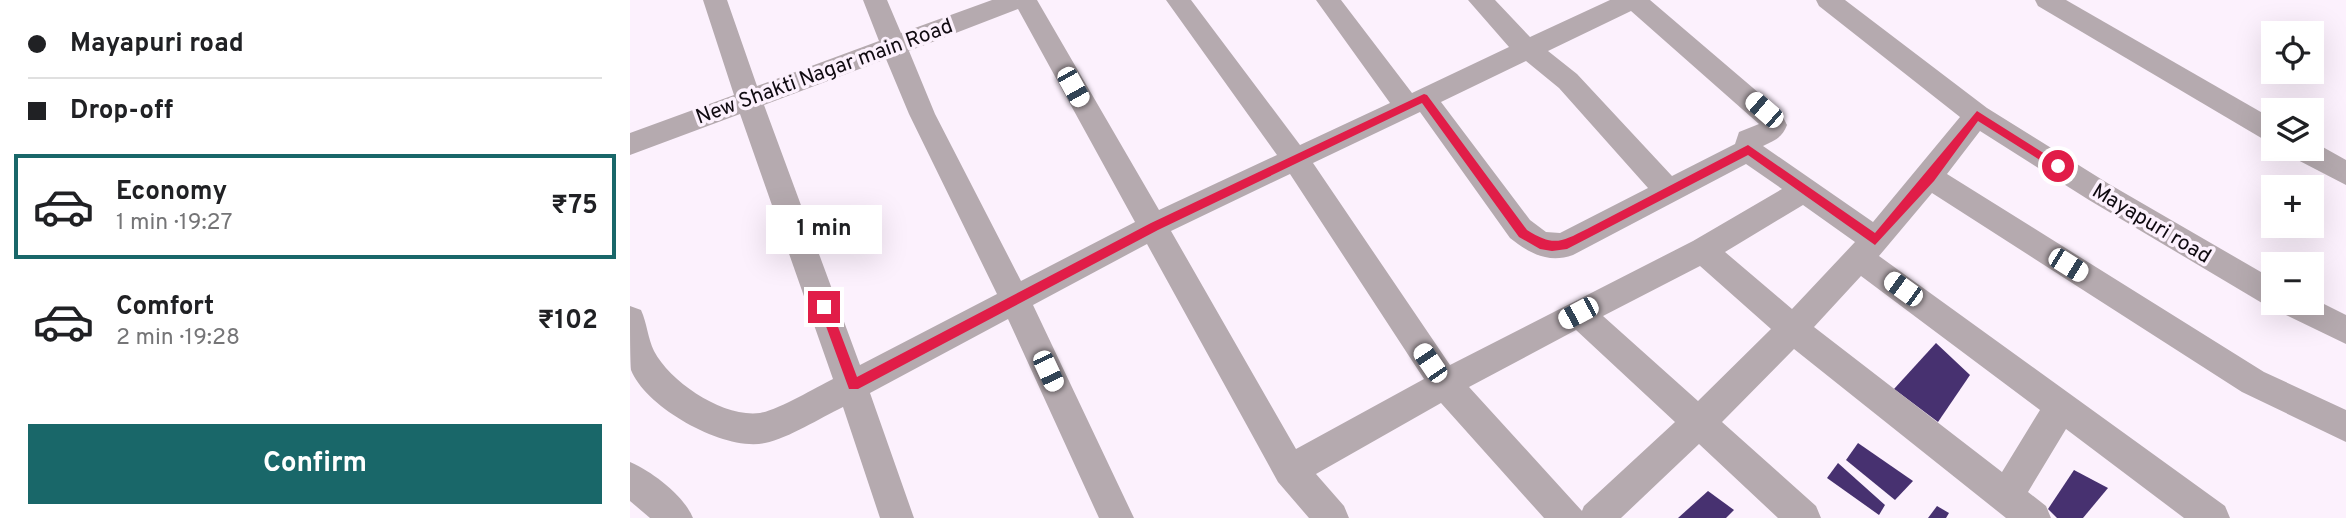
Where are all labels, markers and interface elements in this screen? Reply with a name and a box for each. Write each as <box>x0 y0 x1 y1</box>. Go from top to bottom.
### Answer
street label: New Shakti Nagar main Road <box>692 13 957 132</box>
map controls <box>2261 21 2324 315</box>
button: locate <box>2261 21 2324 84</box>
text: Mayapuri road <box>70 28 244 61</box>
car <box>1054 64 1093 110</box>
car <box>1742 88 1787 132</box>
text: Drop-off <box>70 95 173 128</box>
button: layers <box>2261 98 2324 161</box>
route start <box>2042 150 2074 182</box>
icon: car <box>32 175 95 238</box>
button: + <box>2261 175 2324 238</box>
text: Economy <box>116 176 227 209</box>
street label: Mayapuri road <box>2087 178 2216 270</box>
text: ₹75 <box>551 190 598 223</box>
callout: 1 min <box>766 205 882 254</box>
text: 1 min · 19:27 <box>116 209 232 238</box>
text: 1 min <box>796 215 852 244</box>
car <box>2045 245 2092 285</box>
button: − <box>2261 252 2324 315</box>
car <box>1880 268 1927 310</box>
icon: car <box>32 290 95 353</box>
text: Comfort <box>116 291 214 324</box>
route end <box>808 291 840 323</box>
car <box>1555 294 1602 332</box>
text: ₹102 <box>538 305 598 338</box>
text: 2 min · 19:28 <box>116 324 240 353</box>
car <box>1410 340 1451 386</box>
car <box>1030 348 1067 394</box>
button: Confirm <box>28 424 602 504</box>

